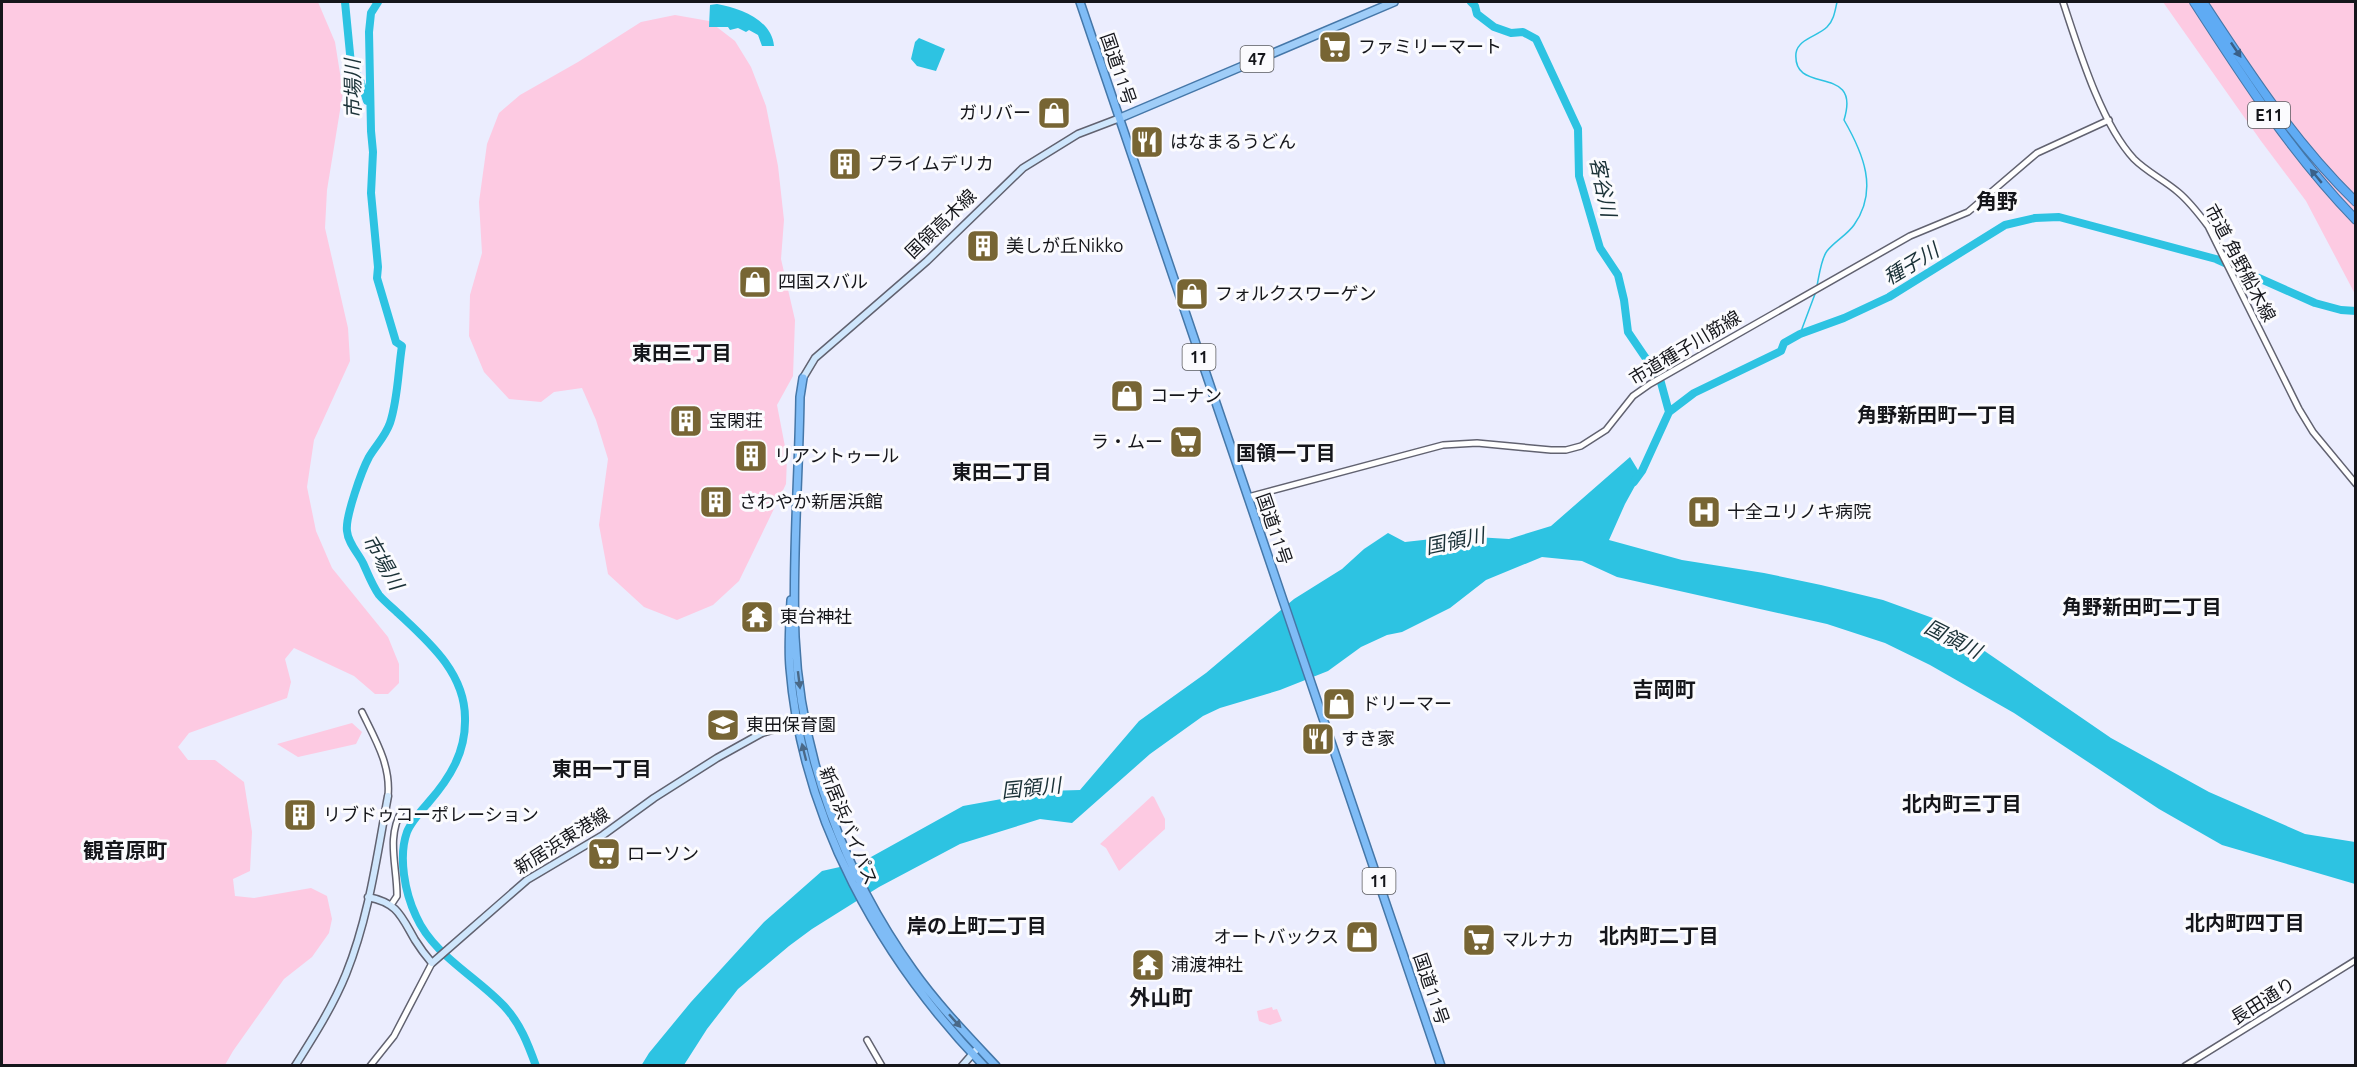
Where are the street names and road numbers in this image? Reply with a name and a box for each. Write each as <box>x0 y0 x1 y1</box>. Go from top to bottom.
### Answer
street label: 国道11号 <box>1097 30 1140 107</box>
road number: 47 <box>1240 46 1274 72</box>
road number: E11 <box>2248 102 2290 128</box>
street label: 国領高木線 <box>901 185 980 262</box>
street label: 市道 角野船木線 <box>2202 200 2280 325</box>
street label: 市道種子川筋線 <box>1625 306 1744 388</box>
road number: 11 <box>1182 344 1216 370</box>
street label: 国道11号 <box>1253 490 1296 567</box>
street label: 新居浜バイパス <box>816 764 882 888</box>
street label: 新居浜東港線 <box>510 803 613 877</box>
road number: 11 <box>1362 868 1396 894</box>
street label: 国道11号 <box>1410 950 1453 1027</box>
street label: 長田通り <box>2227 973 2298 1028</box>

